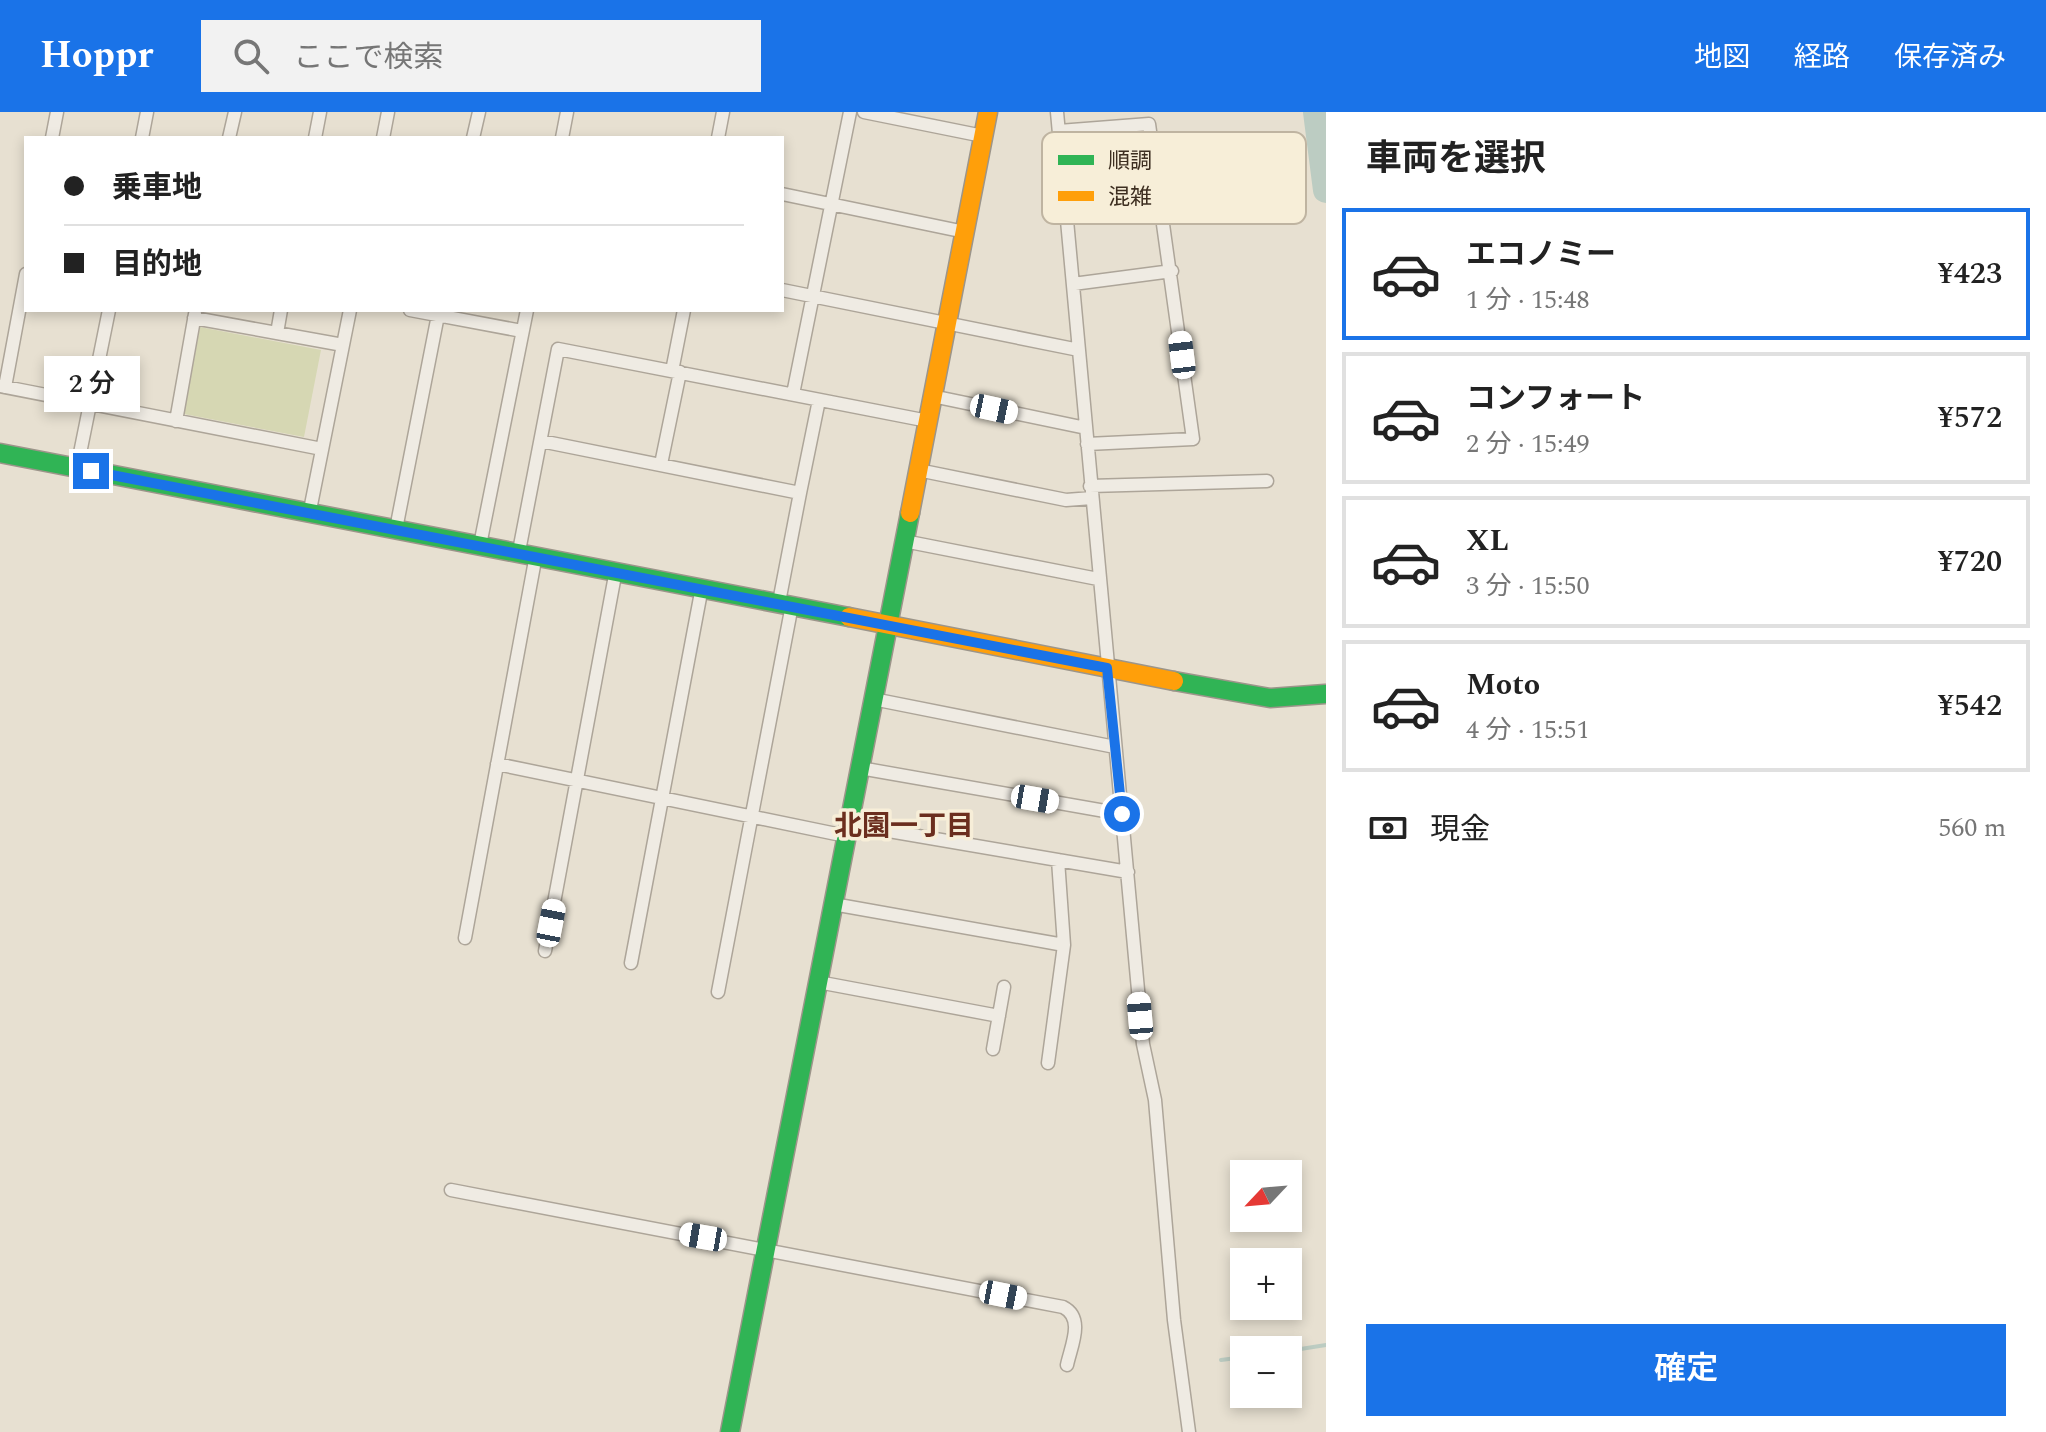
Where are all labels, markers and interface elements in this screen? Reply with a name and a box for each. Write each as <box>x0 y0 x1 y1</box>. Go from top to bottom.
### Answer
search box <box>201 20 761 92</box>
text: Hoppr <box>40 27 153 85</box>
icon: search <box>229 34 273 78</box>
text: ここで検索 <box>293 35 443 81</box>
text: 地図 <box>1694 36 1750 79</box>
text: 経路 <box>1794 36 1850 79</box>
text: 保存済み <box>1894 36 2006 79</box>
legend <box>1042 132 1306 224</box>
text: 車両を選択 <box>1366 132 1546 187</box>
text: 順調 <box>1108 145 1152 178</box>
text: 乗車地 <box>112 165 202 211</box>
text: 混雑 <box>1108 181 1152 214</box>
text: エコノミー <box>1466 232 1616 278</box>
icon: car <box>1370 238 1442 310</box>
text: 目的地 <box>112 242 202 288</box>
text: ¥423 <box>1938 251 2002 297</box>
text: 1 分 · 15:48 <box>1466 280 1590 320</box>
car <box>1167 330 1197 380</box>
callout: 2 分 <box>43 355 139 411</box>
text: 2 分 <box>69 364 115 404</box>
text: コンフォート <box>1466 376 1645 422</box>
icon: car <box>1370 382 1442 454</box>
car <box>968 392 1020 426</box>
text: ¥572 <box>1938 395 2002 441</box>
text: 2 分 · 15:49 <box>1466 424 1590 464</box>
route end <box>73 453 109 489</box>
text: XL <box>1466 518 1509 564</box>
icon: car <box>1370 526 1442 598</box>
text: ¥720 <box>1938 539 2002 585</box>
text: 3 分 · 15:50 <box>1466 566 1590 606</box>
text: Moto <box>1466 662 1540 708</box>
icon: car <box>1370 670 1442 742</box>
text: ¥542 <box>1938 683 2002 729</box>
text: 4 分 · 15:51 <box>1466 710 1590 750</box>
car <box>1009 783 1061 815</box>
route start <box>1104 796 1140 832</box>
district label: 北園一丁目 <box>834 805 974 848</box>
icon: cash <box>1366 806 1410 850</box>
text: 現金 <box>1430 807 1490 853</box>
text: 560 m <box>1938 808 2006 848</box>
car <box>535 897 567 949</box>
car <box>1126 991 1154 1041</box>
north arrow <box>1230 1160 1302 1232</box>
map controls <box>1230 1160 1302 1408</box>
car <box>677 1221 729 1253</box>
button: + <box>1230 1248 1302 1320</box>
car <box>977 1279 1029 1311</box>
button: 確定 <box>1366 1324 2006 1416</box>
button: − <box>1230 1336 1302 1408</box>

